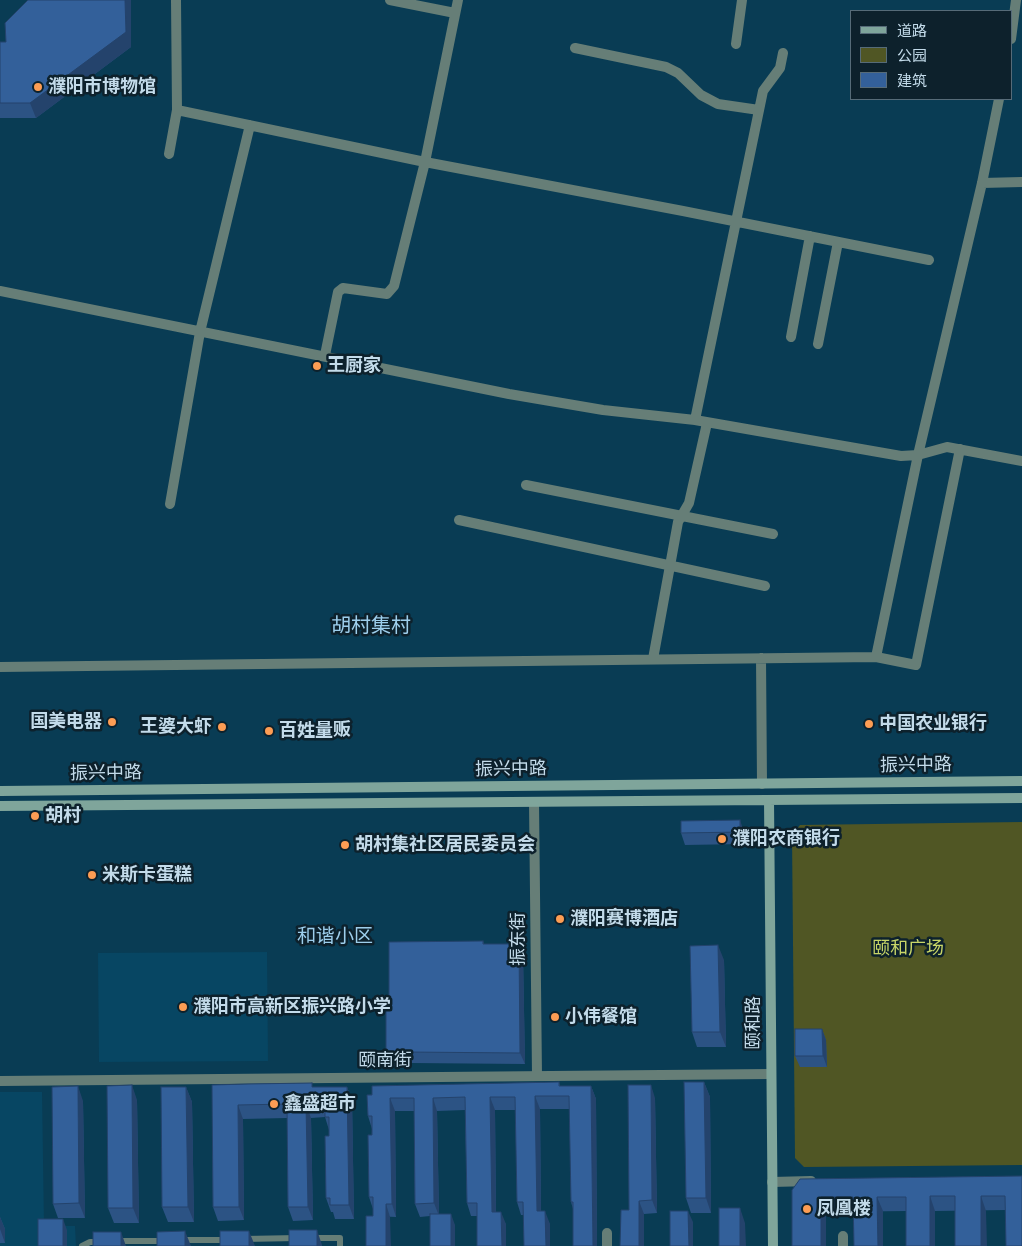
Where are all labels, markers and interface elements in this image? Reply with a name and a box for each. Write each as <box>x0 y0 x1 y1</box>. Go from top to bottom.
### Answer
legend <box>850 10 1012 100</box>
text: 道路 <box>897 22 927 40</box>
text: 公园 <box>897 47 927 65</box>
text: 建筑 <box>897 72 927 90</box>
place label: 濮阳市博物馆 <box>48 76 156 98</box>
marker: 濮阳市博物馆 <box>32 81 44 93</box>
place label: 王厨家 <box>327 355 381 377</box>
marker: 王厨家 <box>311 360 323 372</box>
district label: 胡村集村 <box>331 615 411 639</box>
place label: 国美电器 <box>30 711 102 733</box>
place label: 中国农业银行 <box>879 713 987 735</box>
marker: 国美电器 <box>106 716 118 728</box>
place label: 王婆大虾 <box>140 716 212 738</box>
marker: 中国农业银行 <box>863 718 875 730</box>
place label: 百姓量贩 <box>279 720 351 742</box>
marker: 王婆大虾 <box>216 721 228 733</box>
marker: 百姓量贩 <box>263 725 275 737</box>
street label: 振兴中路 <box>880 755 952 777</box>
street label: 振兴中路 <box>475 759 547 781</box>
street label: 振兴中路 <box>70 763 142 785</box>
place label: 胡村 <box>45 805 81 827</box>
marker: 胡村 <box>29 810 41 822</box>
place label: 濮阳农商银行 <box>732 828 840 850</box>
marker: 濮阳农商银行 <box>716 833 728 845</box>
place label: 胡村集社区居民委员会 <box>355 834 535 856</box>
marker: 胡村集社区居民委员会 <box>339 839 351 851</box>
place label: 米斯卡蛋糕 <box>102 864 192 886</box>
marker: 米斯卡蛋糕 <box>86 869 98 881</box>
place label: 濮阳赛博酒店 <box>570 908 678 930</box>
street label: 振东街 <box>508 912 530 966</box>
marker: 濮阳赛博酒店 <box>554 913 566 925</box>
district label: 和谐小区 <box>297 926 373 948</box>
park label: 颐和广场 <box>872 938 944 960</box>
place label: 濮阳市高新区振兴路小学 <box>193 996 391 1018</box>
street label: 颐和路 <box>743 996 765 1050</box>
marker: 濮阳市高新区振兴路小学 <box>177 1001 189 1013</box>
place label: 小伟餐馆 <box>565 1006 637 1028</box>
marker: 小伟餐馆 <box>549 1011 561 1023</box>
street label: 颐南街 <box>358 1050 412 1072</box>
place label: 鑫盛超市 <box>284 1093 356 1115</box>
marker: 鑫盛超市 <box>268 1098 280 1110</box>
place label: 凤凰楼 <box>817 1198 871 1220</box>
marker: 凤凰楼 <box>801 1203 813 1215</box>

